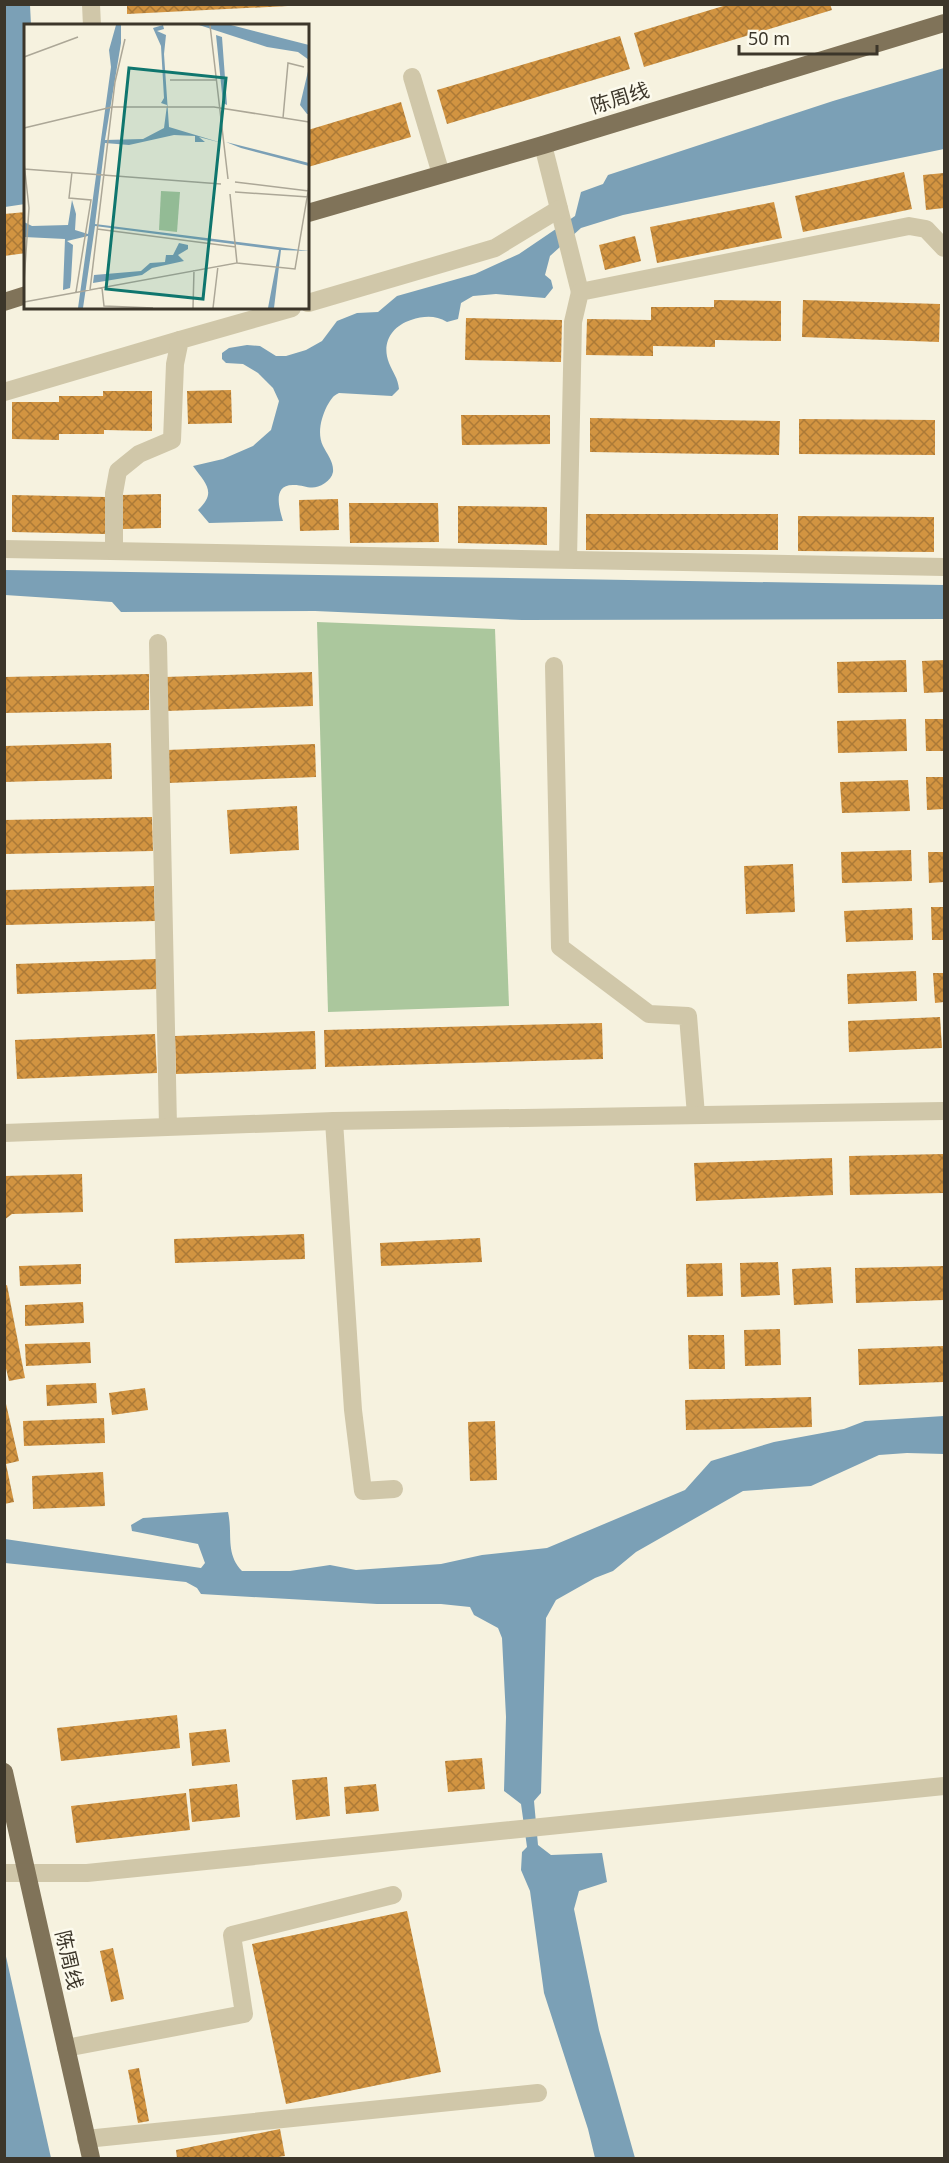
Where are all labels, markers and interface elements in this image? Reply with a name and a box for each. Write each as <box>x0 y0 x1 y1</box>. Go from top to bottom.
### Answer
scale bar <box>739 18 877 56</box>
inset map <box>24 24 309 309</box>
text: 50 m <box>748 26 790 50</box>
street label: 陈周线 <box>587 76 652 119</box>
street label: 陈周线 <box>50 1928 89 1992</box>

